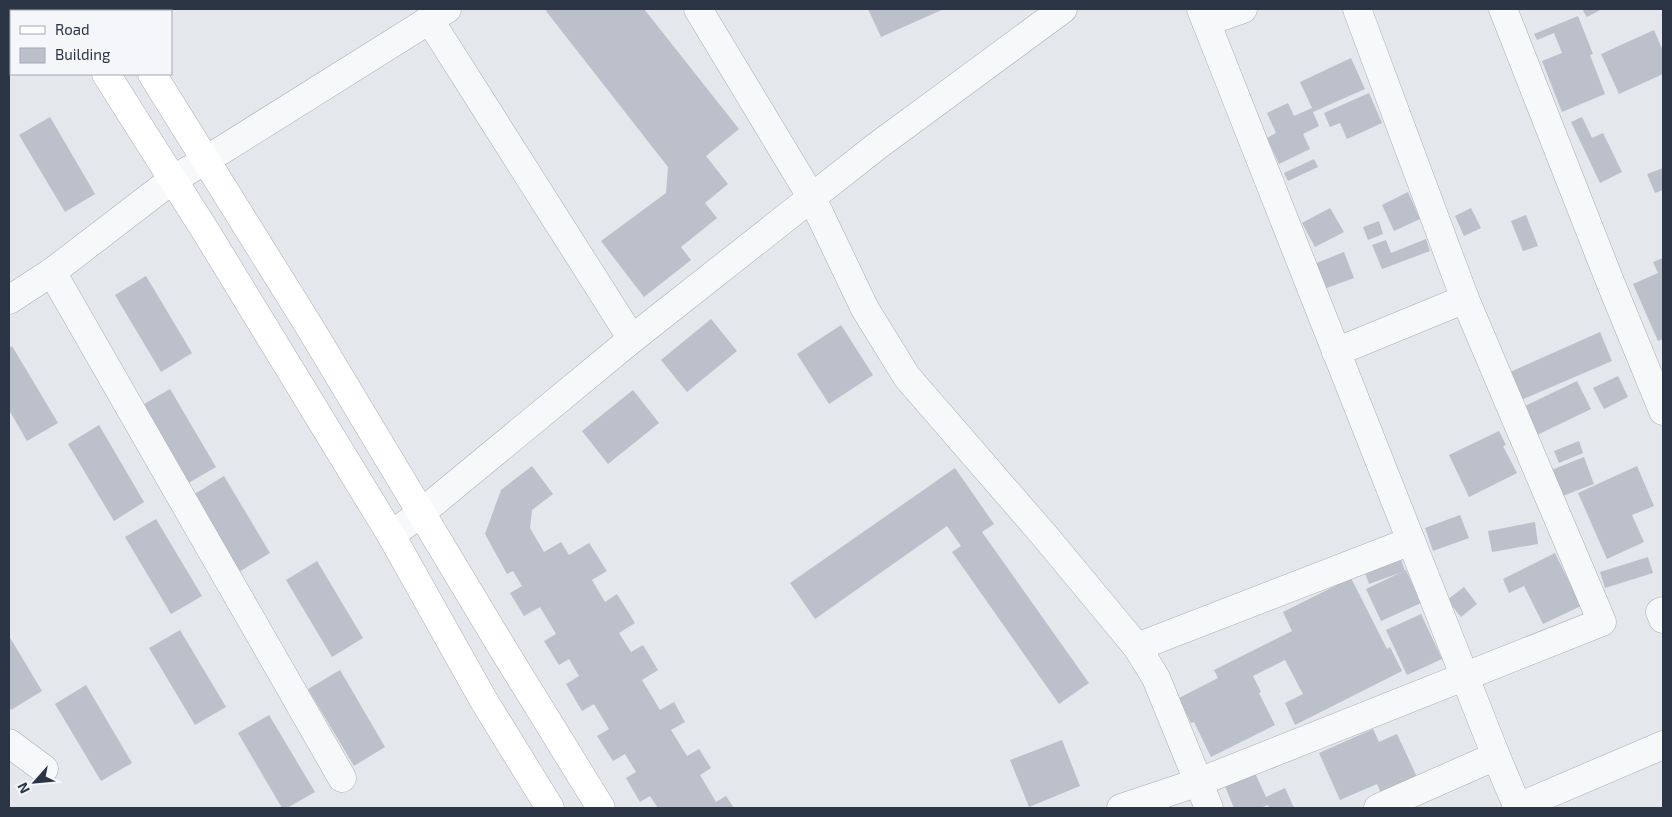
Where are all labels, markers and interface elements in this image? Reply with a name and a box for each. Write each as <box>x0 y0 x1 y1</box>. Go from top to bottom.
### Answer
legend <box>10 10 172 75</box>
text: Road <box>55 20 90 38</box>
text: Building <box>55 45 111 63</box>
north arrow <box>10 757 60 807</box>
text: N <box>13 780 33 796</box>

